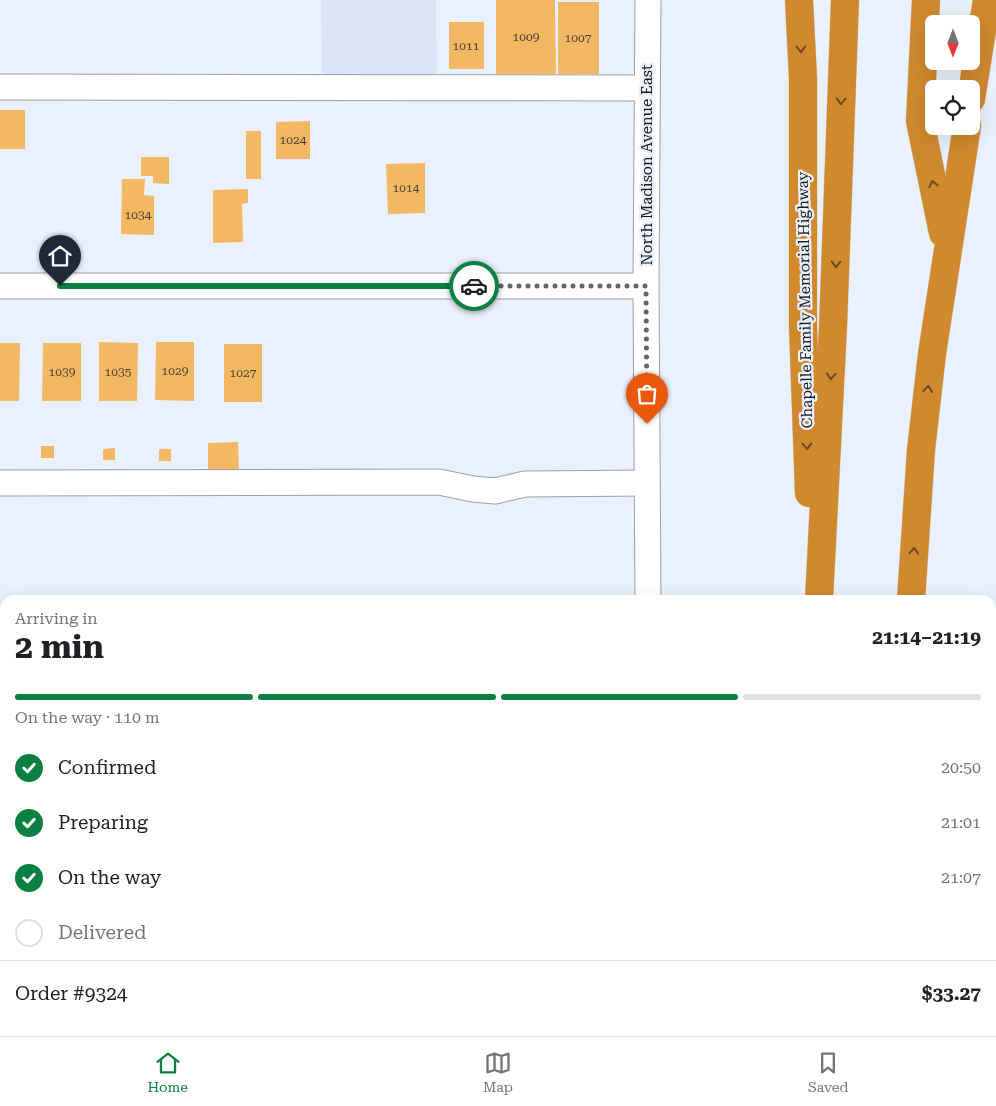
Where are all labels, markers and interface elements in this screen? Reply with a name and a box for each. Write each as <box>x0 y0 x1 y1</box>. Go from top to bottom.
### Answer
north arrow <box>925 15 980 70</box>
map controls <box>925 15 980 135</box>
house number: 1009 <box>513 30 540 44</box>
house number: 1007 <box>565 31 592 45</box>
house number: 1011 <box>453 39 480 53</box>
one-way arrow <box>796 45 807 53</box>
street label: North Madison Avenue East <box>638 64 656 265</box>
button: locate <box>925 80 980 135</box>
one-way arrow <box>836 97 847 105</box>
house number: 1024 <box>280 133 307 147</box>
street label: Chapelle Family Memorial Highway <box>794 171 816 429</box>
one-way arrow <box>928 180 939 189</box>
house number: 1014 <box>393 181 420 195</box>
house number: 1034 <box>125 208 152 222</box>
pin <box>39 235 81 286</box>
icon: home <box>46 242 74 270</box>
one-way arrow <box>830 260 841 268</box>
courier <box>449 261 499 311</box>
icon: car <box>460 272 488 300</box>
house number: 1029 <box>162 364 189 378</box>
house number: 1039 <box>49 365 76 379</box>
house number: 1035 <box>105 365 132 379</box>
house number: 1027 <box>230 366 257 380</box>
one-way arrow <box>825 372 836 380</box>
pin <box>626 373 668 424</box>
icon: bag <box>633 380 661 408</box>
one-way arrow <box>922 385 933 393</box>
one-way arrow <box>802 442 812 450</box>
one-way arrow <box>909 547 920 555</box>
text: Arriving in <box>15 609 98 628</box>
text: 21:14–21:19 <box>872 626 981 649</box>
text: 2 min <box>15 628 104 666</box>
text: On the way · 110 m <box>15 708 160 727</box>
icon: check <box>15 754 43 782</box>
text: Confirmed <box>58 756 156 779</box>
text: 20:50 <box>941 758 981 777</box>
icon: check <box>15 809 43 837</box>
text: Preparing <box>58 811 148 834</box>
text: 21:01 <box>941 813 981 832</box>
icon: check <box>15 864 43 892</box>
text: On the way <box>58 866 161 889</box>
text: 21:07 <box>941 868 981 887</box>
text: Delivered <box>58 921 146 944</box>
text: Order #9324 <box>15 982 127 1005</box>
text: $33.27 <box>922 982 981 1005</box>
tab: Home <box>147 1049 188 1095</box>
tab: Map <box>483 1049 513 1095</box>
tab: Saved <box>808 1049 849 1095</box>

